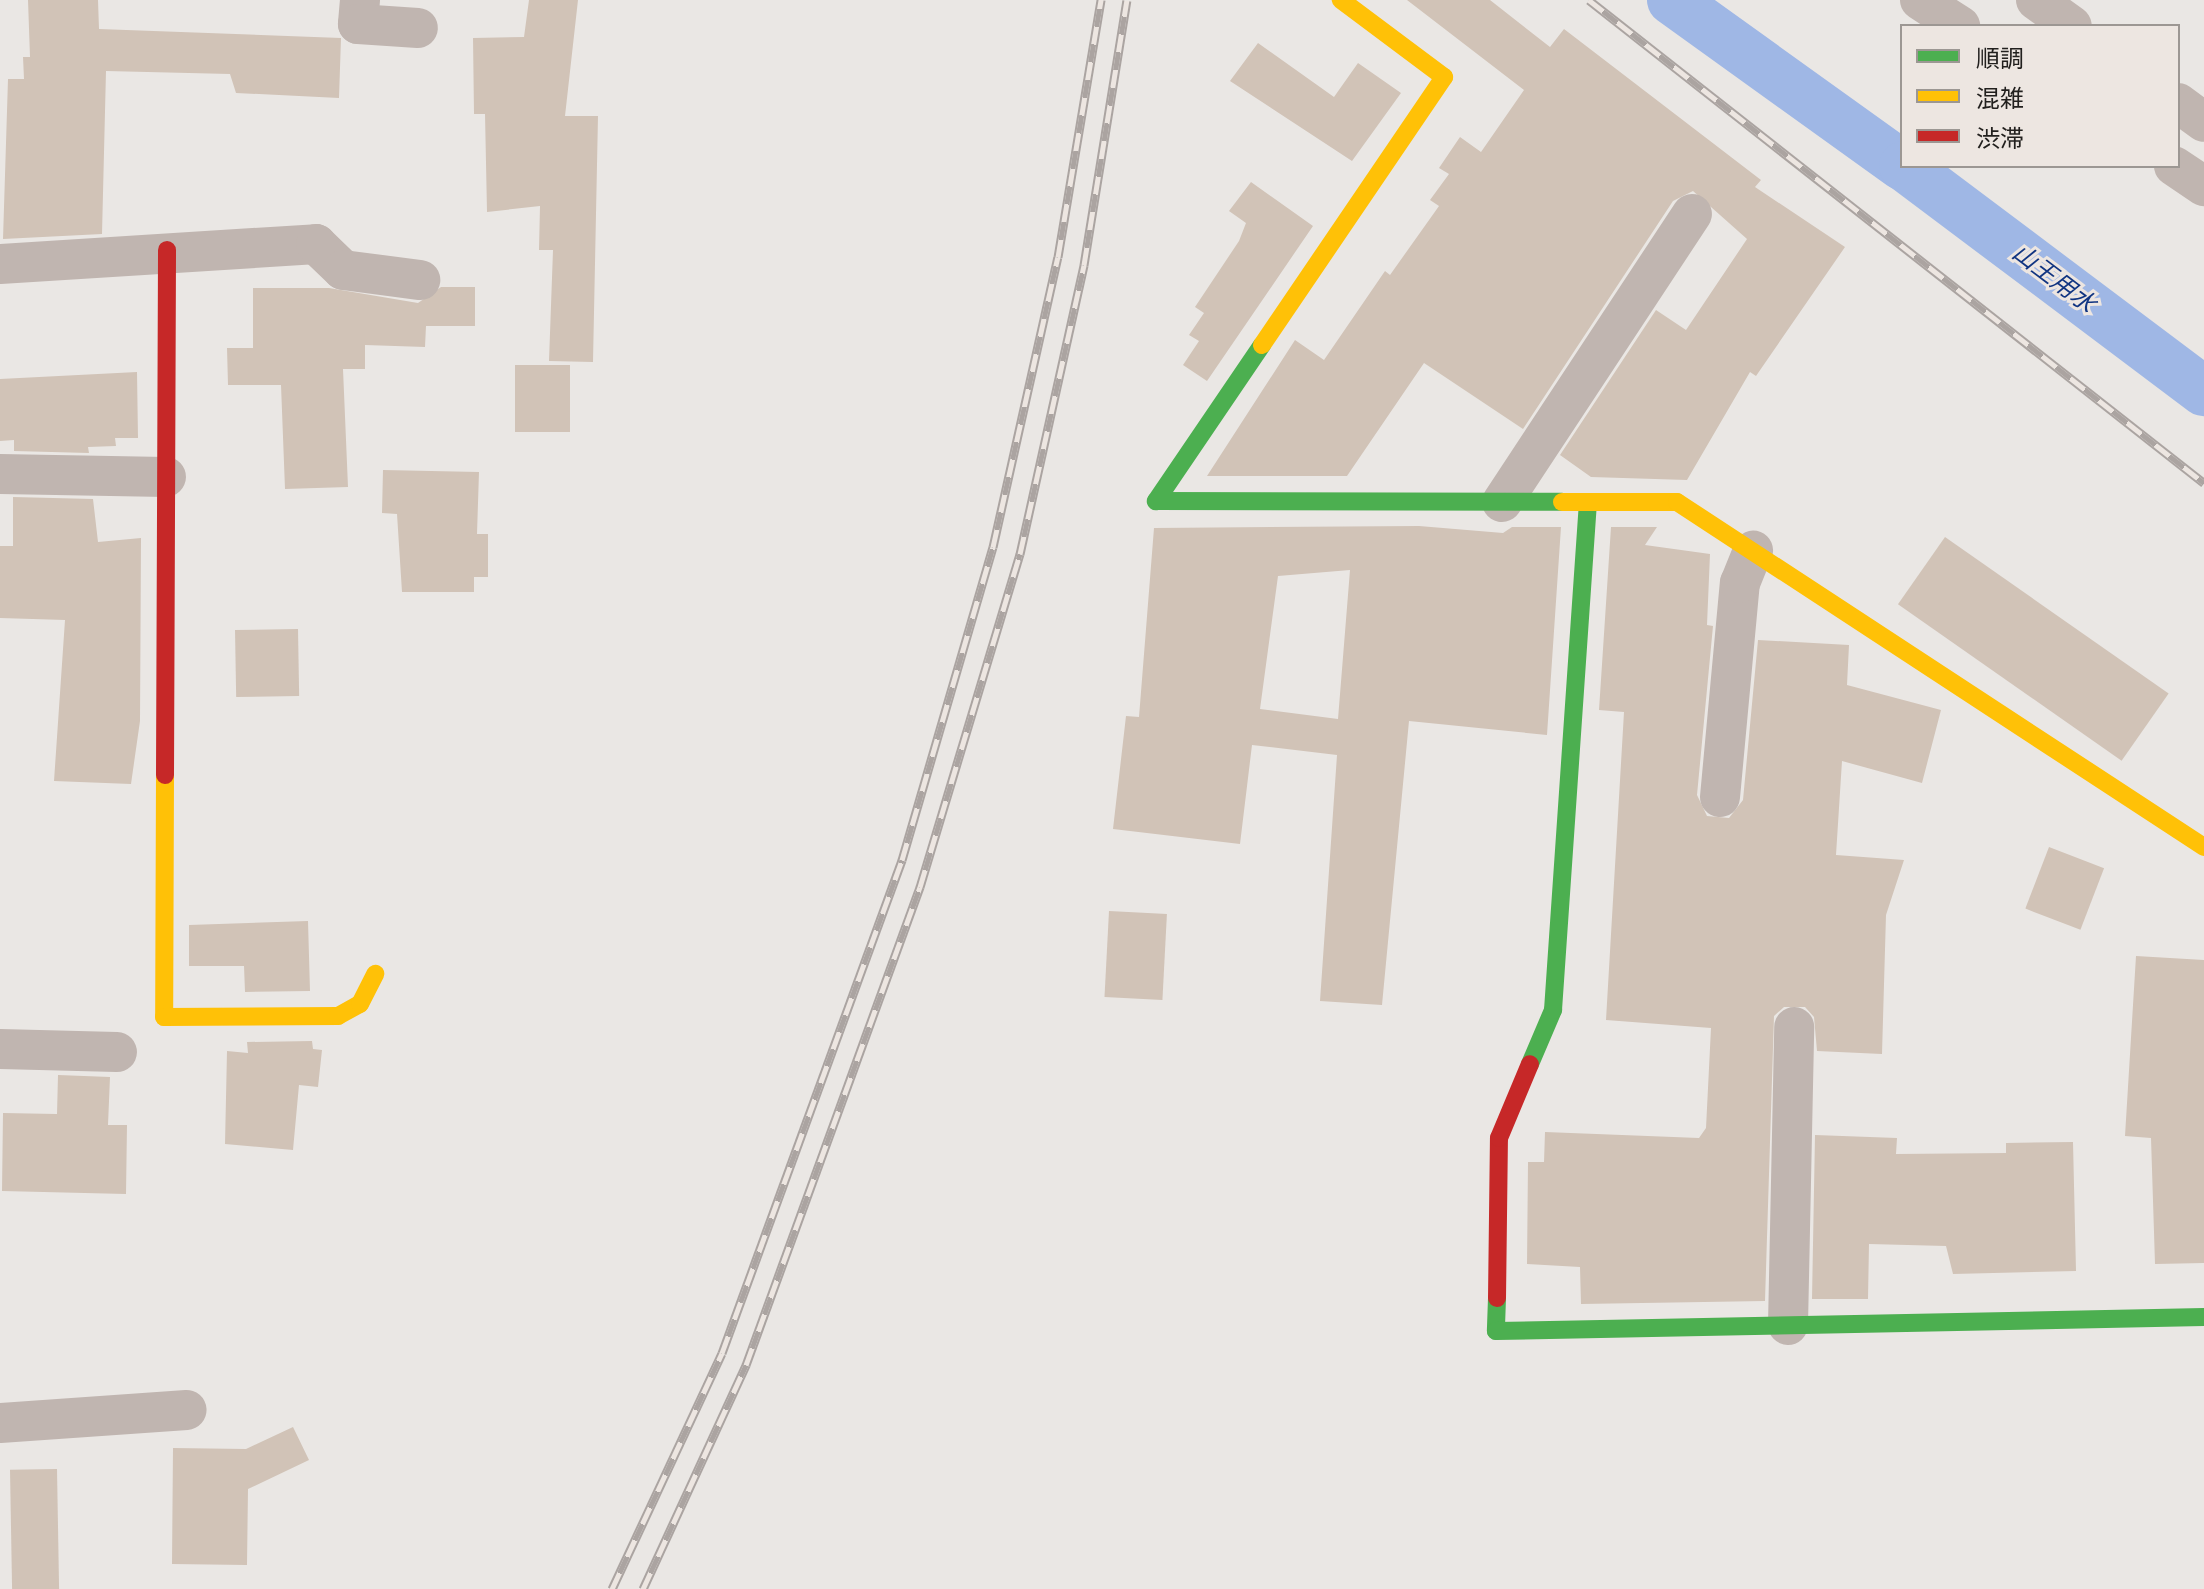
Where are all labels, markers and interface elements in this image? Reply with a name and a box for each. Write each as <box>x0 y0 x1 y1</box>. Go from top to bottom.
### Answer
legend <box>1900 24 2180 168</box>
text: 順調 <box>1976 42 2024 74</box>
text: 混雑 <box>1976 82 2024 114</box>
text: 渋滞 <box>1976 122 2024 154</box>
water label: 山王用水 <box>2007 238 2101 318</box>

